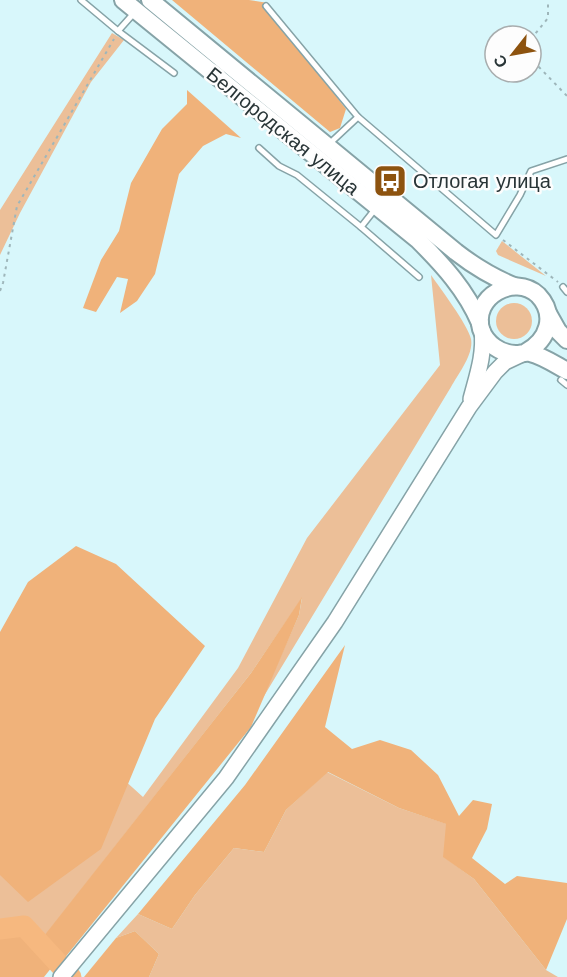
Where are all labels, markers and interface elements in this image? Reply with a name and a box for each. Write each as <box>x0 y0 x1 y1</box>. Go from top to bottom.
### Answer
north arrow <box>483 24 543 84</box>
text: С <box>489 51 512 71</box>
street label: Белгородская улица <box>202 62 365 201</box>
bus stop icon: Отлогая улица <box>372 163 408 199</box>
place label: Отлогая улица <box>413 169 552 193</box>

